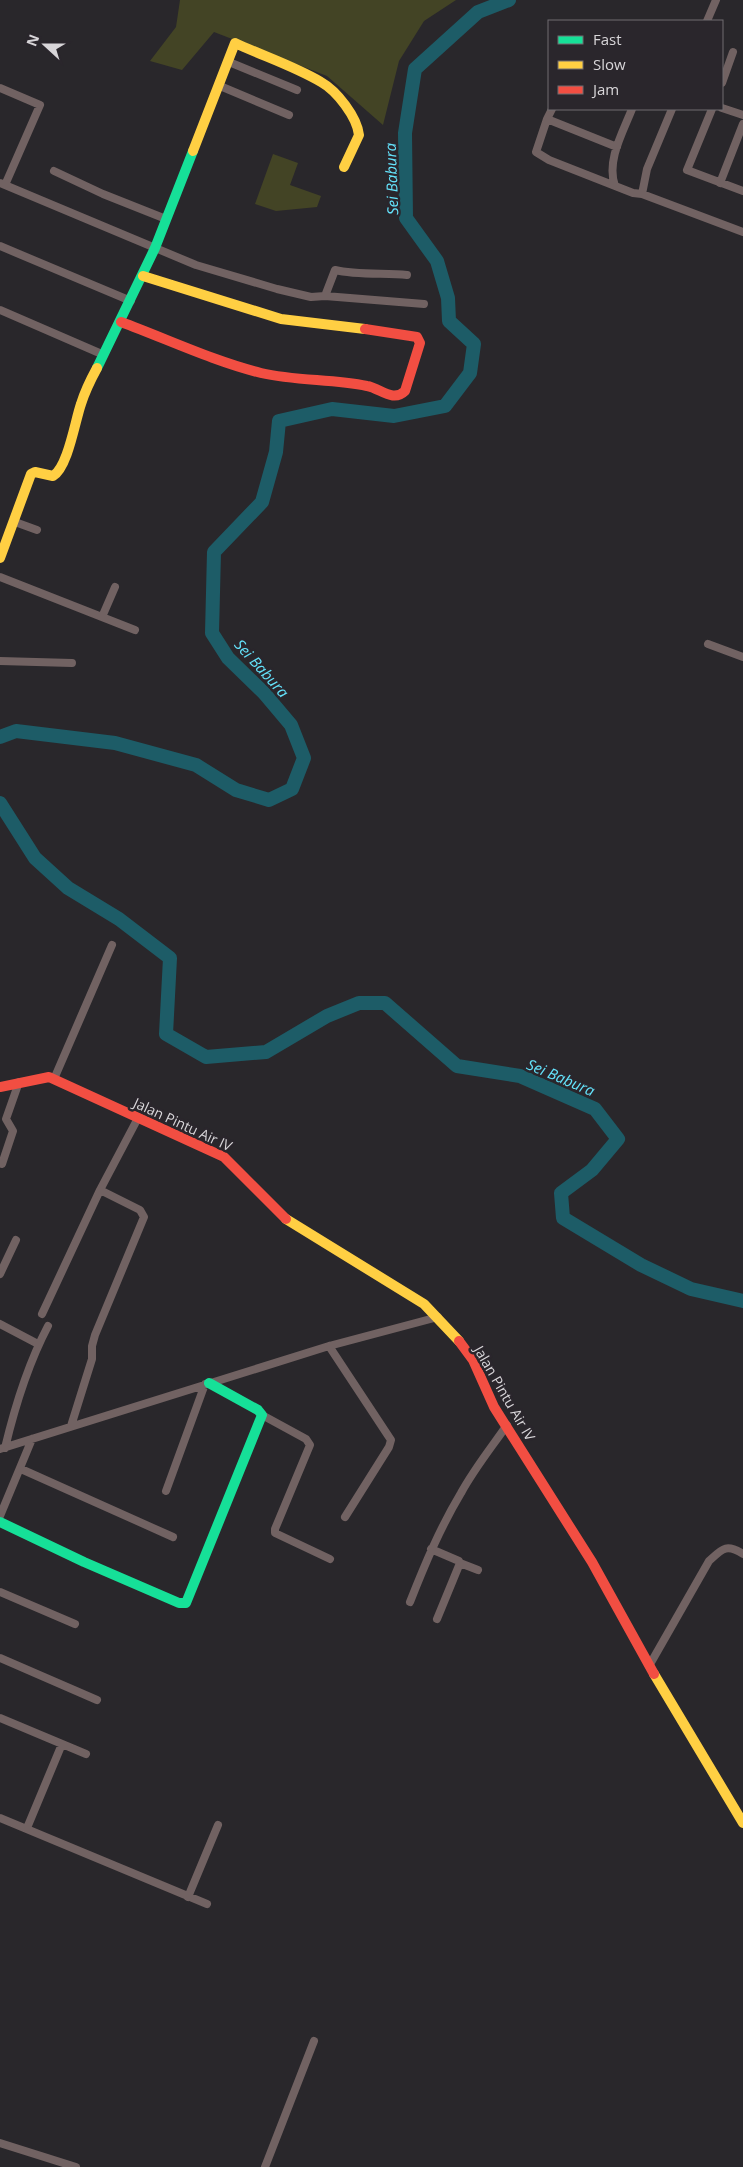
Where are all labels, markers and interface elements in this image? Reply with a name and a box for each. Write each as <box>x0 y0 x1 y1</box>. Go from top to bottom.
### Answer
north arrow <box>20 20 70 70</box>
legend <box>548 20 723 110</box>
text: Fast <box>593 29 622 49</box>
text: N <box>21 31 43 49</box>
text: Slow <box>593 54 626 74</box>
text: Jam <box>591 79 619 99</box>
water label: Sei Babura <box>380 142 402 215</box>
water label: Sei Babura <box>231 635 294 702</box>
water label: Sei Babura <box>524 1054 598 1100</box>
street label: Jalan Pintu Air IV <box>129 1092 236 1155</box>
street label: Jalan Pintu Air IV <box>469 1340 540 1445</box>

